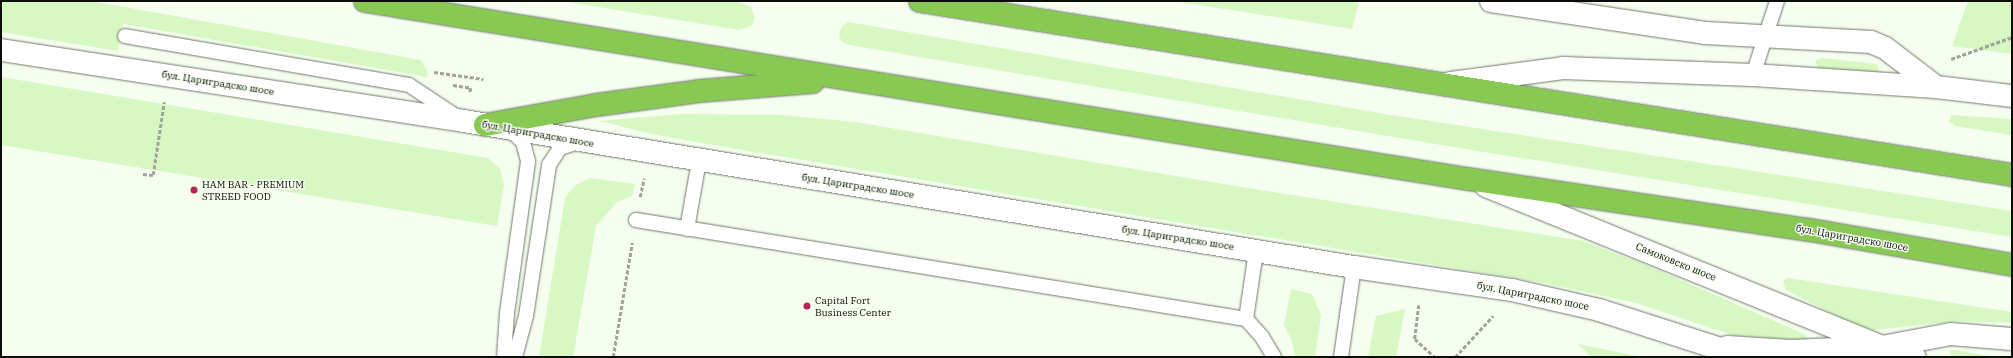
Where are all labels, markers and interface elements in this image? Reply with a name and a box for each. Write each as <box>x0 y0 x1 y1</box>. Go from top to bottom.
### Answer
street label: бул. Цариградско шосе <box>161 68 275 98</box>
street label: бул. Цариградско шосе <box>481 118 595 150</box>
street label: бул. Цариградско шосе <box>801 171 915 201</box>
place label: HAM BAR - PREMIUM STREED FOOD <box>202 178 304 202</box>
marker: HAM BAR - PREMIUM STREED FOOD <box>189 185 199 195</box>
street label: бул. Цариградско шосе <box>1795 222 1909 254</box>
street label: бул. Цариградско шосе <box>1121 223 1235 253</box>
street label: Самоковско шосе <box>1634 240 1718 284</box>
street label: бул. Цариградско шосе <box>1476 279 1590 313</box>
place label: Capital Fort Business Center <box>815 294 891 318</box>
marker: Capital Fort Business Center <box>802 301 812 311</box>

